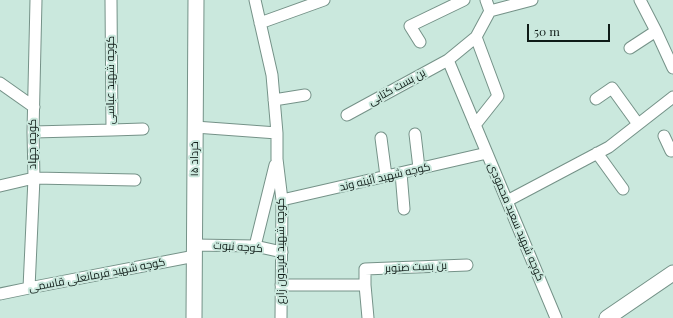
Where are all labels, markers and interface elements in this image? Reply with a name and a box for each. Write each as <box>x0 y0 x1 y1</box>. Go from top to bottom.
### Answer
scale bar <box>529 16 612 42</box>
text: 50 m <box>534 23 560 39</box>
street label: کوچه شهید عباسی <box>104 36 118 124</box>
street label: بن بست کتابی <box>366 66 428 108</box>
street label: کوچه جهاد <box>26 119 40 169</box>
street label: ۱۵ خرداد <box>188 141 202 177</box>
street label: کوچه شهید آئینه وند <box>338 160 432 194</box>
street label: کوچه شهید سعید محمودی <box>485 161 547 283</box>
street label: کوچه شهید فریدون زارع <box>274 198 288 304</box>
street label: کوچه نبوت <box>213 239 263 255</box>
street label: کوچه شهید فرمانعلی قاسمی <box>28 255 166 295</box>
street label: بن بست صنوبر <box>385 259 447 275</box>

